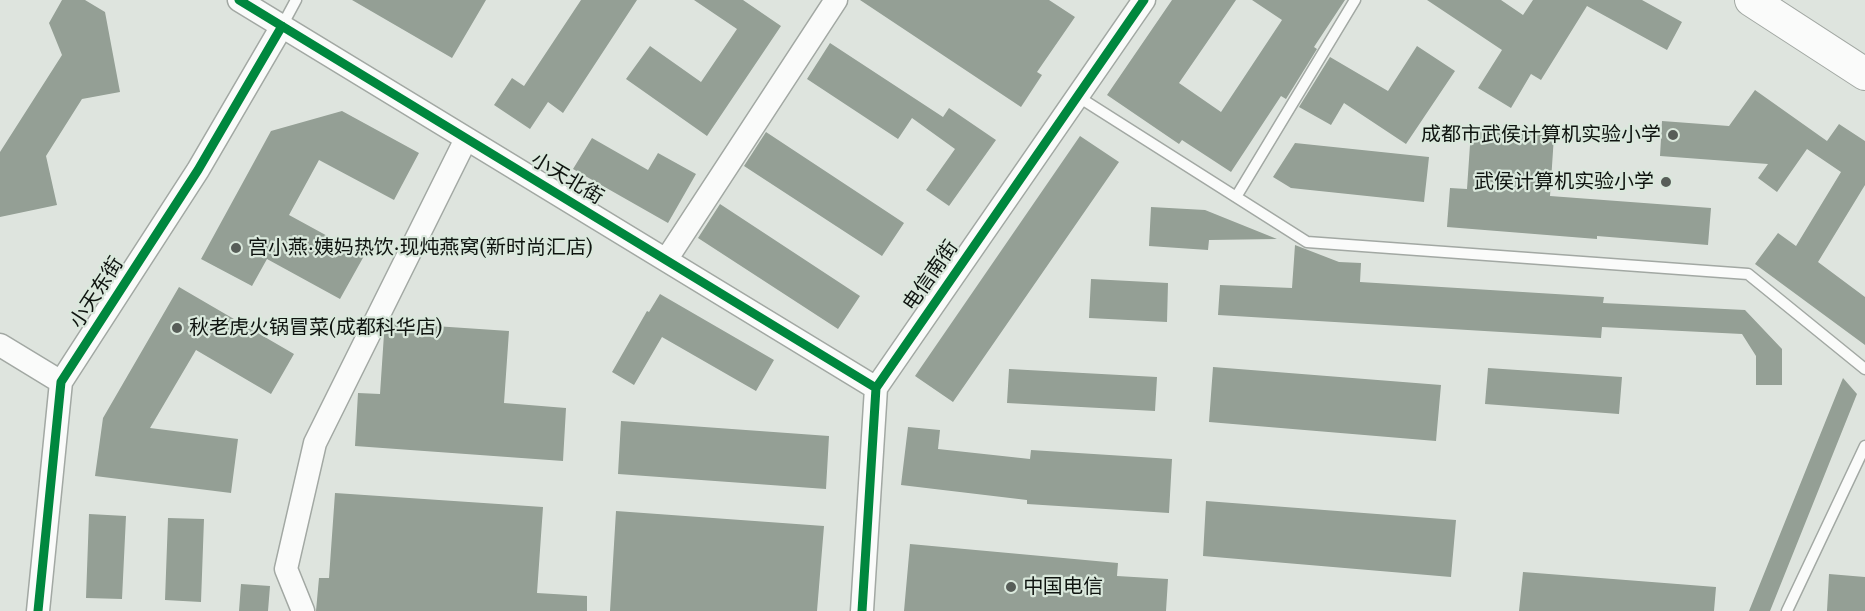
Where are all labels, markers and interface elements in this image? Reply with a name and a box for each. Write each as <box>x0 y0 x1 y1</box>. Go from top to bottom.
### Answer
place label: 成都市武侯计算机实验小学 <box>1421 123 1661 147</box>
marker: 成都市武侯计算机实验小学 <box>1666 128 1680 142</box>
street label: 小天北街 <box>527 148 607 210</box>
place label: 武侯计算机实验小学 <box>1474 170 1654 194</box>
marker: 武侯计算机实验小学 <box>1659 175 1673 189</box>
place label: 宫小燕·姨妈热饮·现炖燕窝(新时尚汇店) <box>248 236 593 260</box>
street label: 电信南街 <box>898 236 964 316</box>
marker: 宫小燕·姨妈热饮·现炖燕窝(新时尚汇店) <box>229 241 243 255</box>
street label: 小天东街 <box>65 253 129 333</box>
place label: 秋老虎火锅冒菜(成都科华店) <box>189 316 442 340</box>
marker: 秋老虎火锅冒菜(成都科华店) <box>170 321 184 335</box>
place label: 中国电信 <box>1023 575 1103 599</box>
marker: 中国电信 <box>1004 580 1018 594</box>

